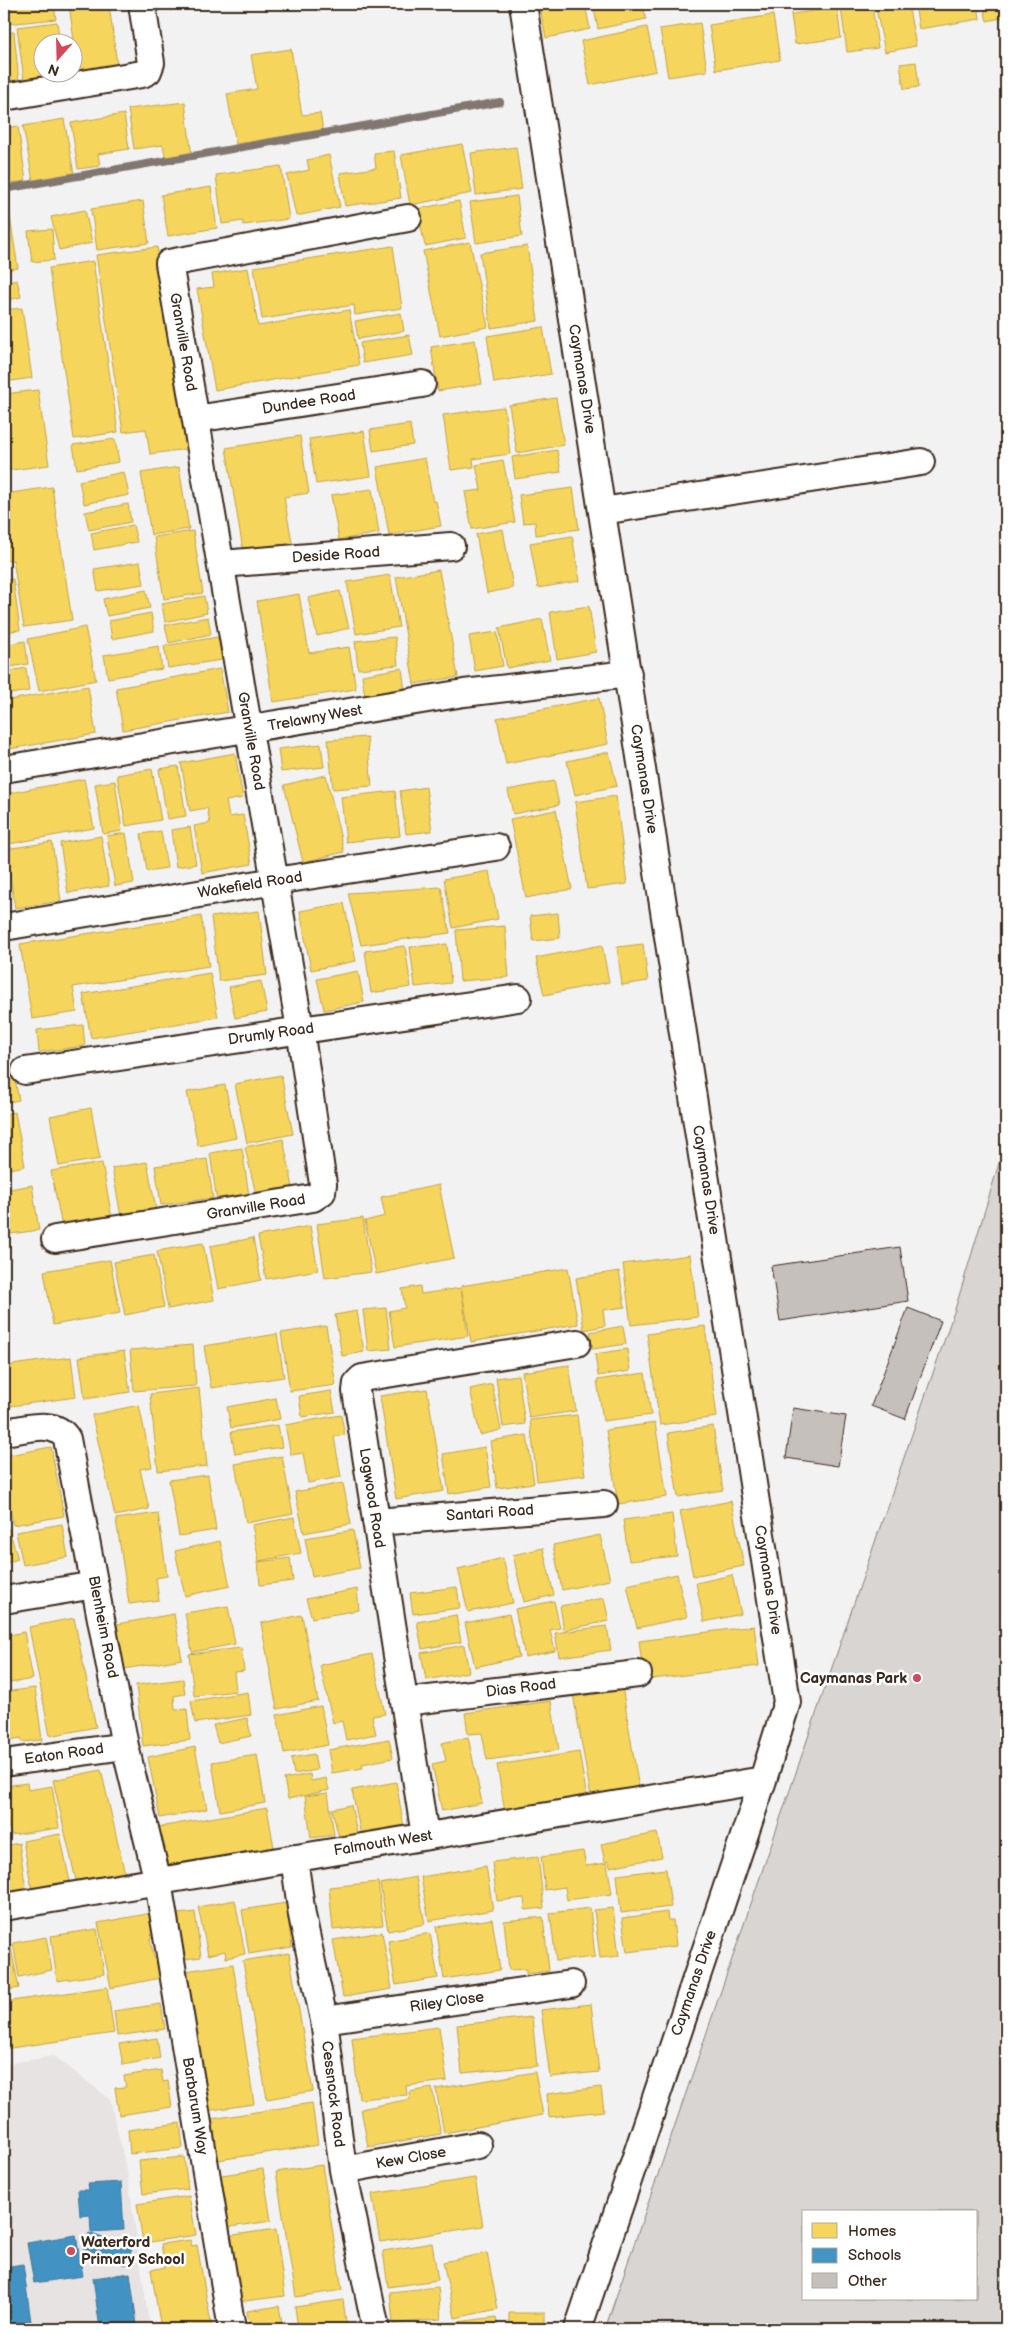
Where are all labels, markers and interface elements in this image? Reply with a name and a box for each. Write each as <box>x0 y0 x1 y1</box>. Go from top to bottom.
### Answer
north arrow <box>32 32 82 82</box>
text: N <box>46 60 62 80</box>
street label: Granville Road <box>165 291 201 393</box>
street label: Caymanas Drive <box>564 323 600 435</box>
street label: Dundee Road <box>261 385 357 419</box>
street label: Deside Road <box>291 542 381 568</box>
street label: Granville Road <box>233 690 269 792</box>
street label: Trelawny West <box>266 700 364 736</box>
street label: Caymanas Drive <box>626 723 662 835</box>
street label: Wakefield Road <box>196 867 304 903</box>
street label: Drumly Road <box>227 1019 315 1049</box>
street label: Caymanas Drive <box>688 1124 724 1236</box>
street label: Granville Road <box>205 1190 307 1224</box>
street label: Logwood Road <box>355 1446 389 1550</box>
street label: Santari Road <box>445 1500 535 1526</box>
street label: Caymanas Drive <box>750 1524 786 1636</box>
street label: Blenheim Road <box>84 1574 122 1680</box>
place label: Caymanas Park <box>800 1669 907 1688</box>
marker: Caymanas Park <box>911 1672 923 1684</box>
street label: Dias Road <box>485 1674 557 1702</box>
street label: Eaton Road <box>23 1739 105 1769</box>
street label: Falmouth West <box>332 1826 434 1860</box>
street label: Caymanas Drive <box>667 1928 721 2038</box>
street label: Riley Close <box>409 1987 485 2017</box>
street label: Cessnock Road <box>317 2040 349 2148</box>
street label: Barbarum Way <box>178 2056 212 2157</box>
street label: Kew Close <box>374 2142 448 2174</box>
legend <box>802 2210 978 2300</box>
text: Homes <box>848 2222 897 2241</box>
place label: Waterford Primary School <box>81 2233 185 2269</box>
marker: Waterford Primary School <box>65 2245 77 2257</box>
text: Schools <box>848 2246 902 2265</box>
text: Other <box>848 2272 887 2291</box>

